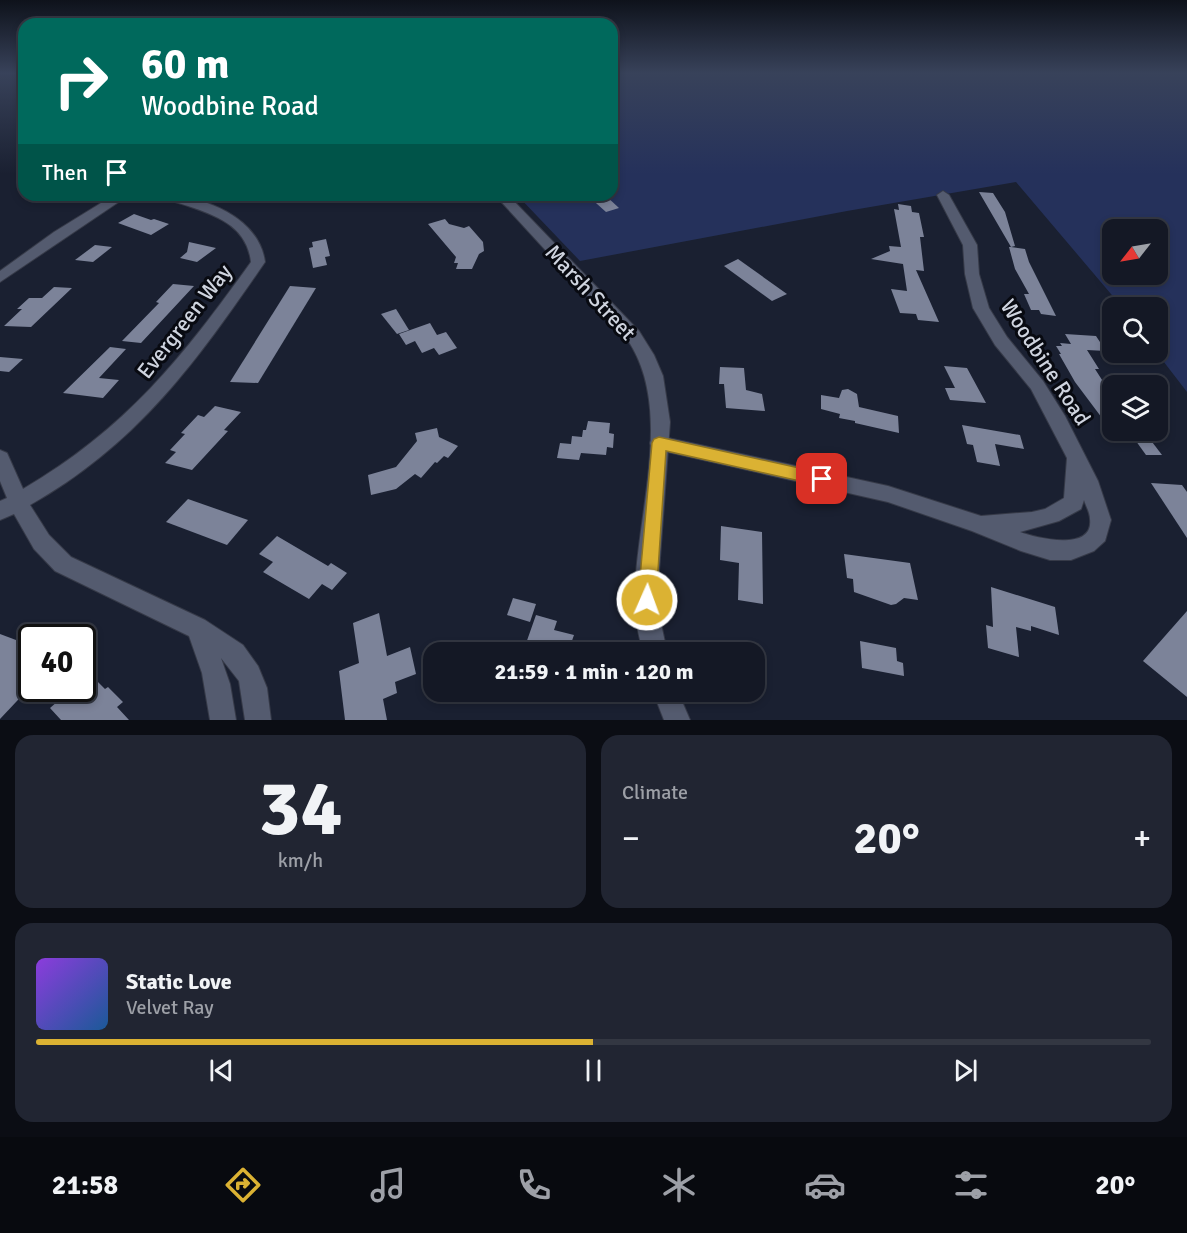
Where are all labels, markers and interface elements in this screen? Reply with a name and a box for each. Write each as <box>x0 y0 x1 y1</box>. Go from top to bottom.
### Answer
text: 60 m <box>141 39 230 90</box>
icon: right <box>42 42 120 120</box>
text: Woodbine Road <box>141 90 319 123</box>
icon: arrive <box>100 156 133 189</box>
text: Then <box>42 159 88 186</box>
north arrow <box>1102 219 1168 285</box>
map controls <box>1102 219 1168 441</box>
street label: Marsh Street <box>540 239 642 346</box>
street label: Evergreen Way <box>131 258 238 384</box>
street label: Woodbine Road <box>995 294 1096 430</box>
button: search <box>1102 297 1168 363</box>
button: layers <box>1102 375 1168 441</box>
pin <box>796 453 847 504</box>
icon: arrive <box>805 462 838 495</box>
position arrow <box>615 568 679 632</box>
speed limit sign: 40 <box>18 624 96 702</box>
text: 21:59 · 1 min · 120 m <box>494 658 694 685</box>
text: 34 <box>258 761 343 857</box>
text: Climate <box>622 780 688 805</box>
text: 20° <box>853 811 920 866</box>
text: − <box>622 818 640 859</box>
text: + <box>1133 818 1151 859</box>
text: km/h <box>278 848 323 873</box>
text: Static Love <box>126 968 232 995</box>
text: Velvet Ray <box>126 995 214 1020</box>
icon: previous <box>205 1054 238 1087</box>
icon: pause <box>577 1054 610 1087</box>
icon: next <box>949 1054 982 1087</box>
icon: directions <box>222 1164 264 1206</box>
icon: music <box>367 1164 409 1206</box>
icon: phone <box>513 1164 555 1206</box>
icon: climate <box>658 1164 700 1206</box>
icon: car <box>804 1164 846 1206</box>
icon: filters <box>950 1164 992 1206</box>
text: 21:58 <box>52 1169 118 1202</box>
text: 20° <box>1095 1169 1135 1202</box>

